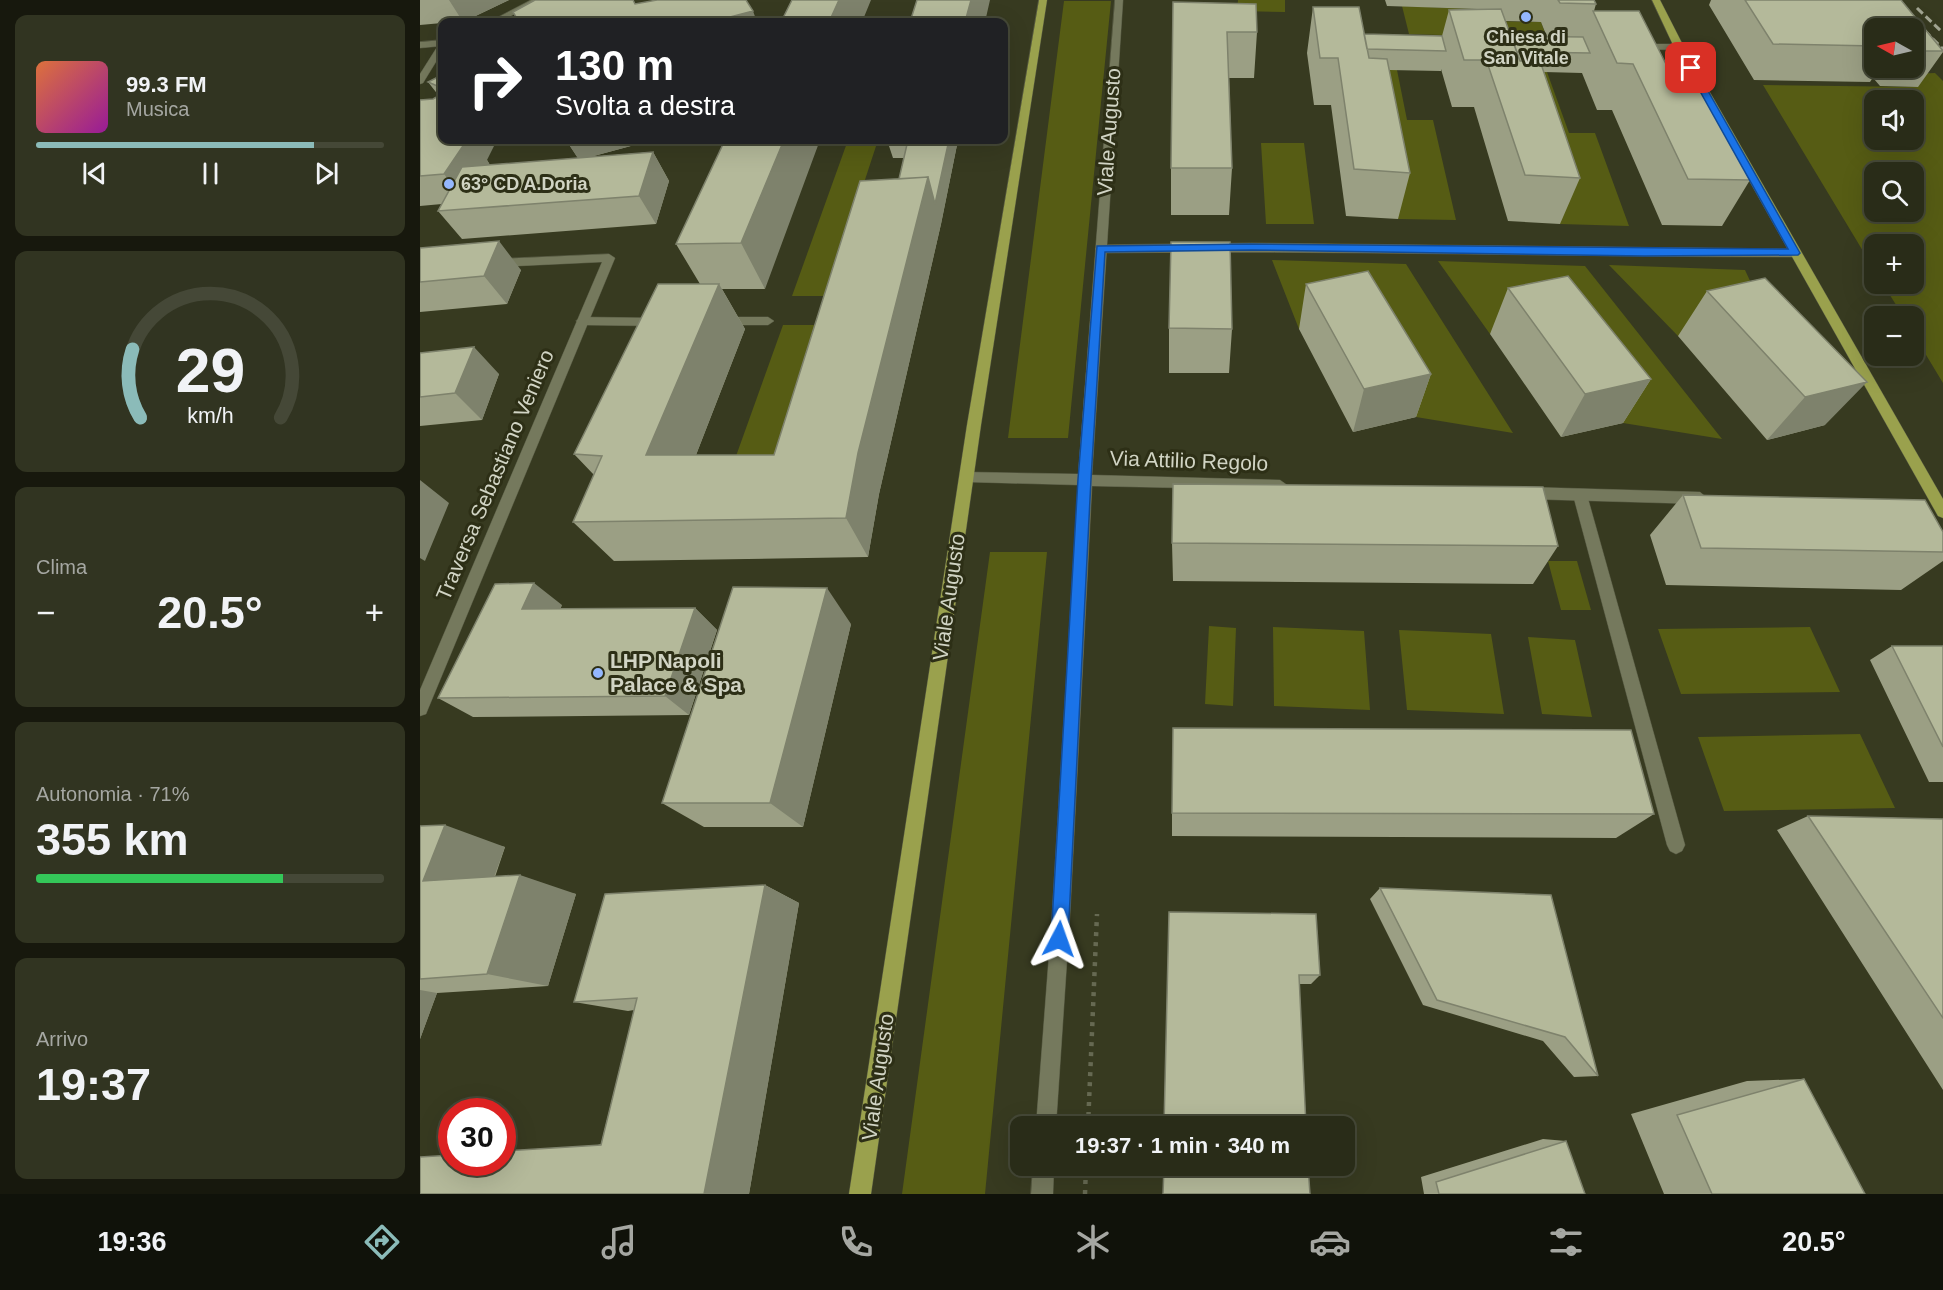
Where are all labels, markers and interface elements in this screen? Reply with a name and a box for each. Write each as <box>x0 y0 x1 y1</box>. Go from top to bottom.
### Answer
marker: Chiesa di San Vitale <box>1519 10 1533 24</box>
north arrow <box>1864 18 1924 78</box>
map controls <box>1864 18 1924 366</box>
place label: Chiesa di San Vitale <box>1483 27 1569 68</box>
icon: right <box>456 42 534 120</box>
text: 130 m <box>555 42 674 89</box>
pin <box>1665 42 1716 93</box>
icon: arrive <box>1674 51 1707 84</box>
street label: Viale Augusto <box>1093 67 1124 197</box>
text: 99.3 FM <box>126 72 207 97</box>
button: sound <box>1864 90 1924 150</box>
text: Svolta a destra <box>555 91 735 121</box>
text: Musica <box>126 98 189 120</box>
icon: previous <box>78 157 111 190</box>
icon: pause <box>194 157 227 190</box>
icon: next <box>310 157 343 190</box>
button: search <box>1864 162 1924 222</box>
place label: 63° CD A.Doria <box>461 174 589 194</box>
marker: 63° CD A.Doria <box>442 177 456 191</box>
button: + <box>1864 234 1924 294</box>
button: − <box>1864 306 1924 366</box>
text: 29 <box>175 336 245 405</box>
street label: Traversa Sebastiano Veniero <box>431 346 558 604</box>
text: km/h <box>187 405 233 429</box>
street label: Via Attilio Regolo <box>1109 446 1269 475</box>
street label: Viale Augusto <box>928 532 969 662</box>
text: Clima <box>36 556 87 578</box>
text: 20.5° <box>157 587 263 638</box>
text: − <box>36 594 55 631</box>
text: + <box>365 594 384 631</box>
place label: LHP Napoli Palace & Spa <box>610 649 742 696</box>
marker: LHP Napoli Palace & Spa <box>591 666 605 680</box>
text: Autonomia · 71% <box>36 783 189 805</box>
text: 355 km <box>36 814 189 865</box>
position arrow <box>1027 907 1091 971</box>
street label: Viale Augusto <box>857 1012 898 1142</box>
text: Arrivo <box>36 1028 88 1050</box>
text: 19:37 <box>36 1059 151 1110</box>
speed limit sign: 30 <box>438 1098 516 1176</box>
text: 19:37 · 1 min · 340 m <box>1075 1133 1290 1158</box>
icon: directions <box>361 1221 403 1263</box>
icon: music <box>598 1221 640 1263</box>
icon: phone <box>835 1221 877 1263</box>
icon: climate <box>1072 1221 1114 1263</box>
icon: car <box>1309 1221 1351 1263</box>
icon: filters <box>1545 1221 1587 1263</box>
text: 19:36 <box>97 1227 166 1257</box>
text: 20.5° <box>1782 1227 1846 1257</box>

